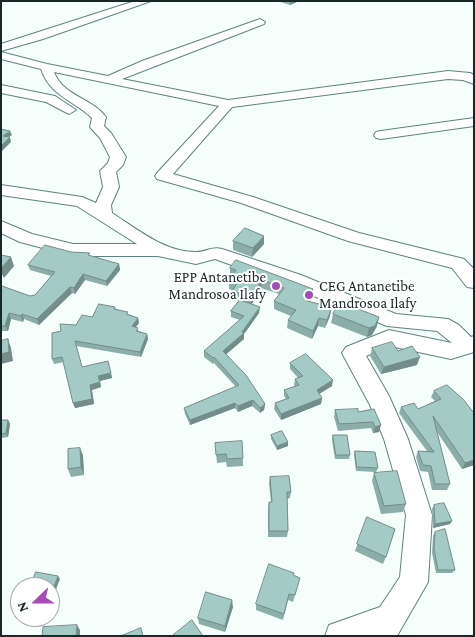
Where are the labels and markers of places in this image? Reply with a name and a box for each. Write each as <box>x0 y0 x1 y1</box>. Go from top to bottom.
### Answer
place label: EPP Antanetibe Mandrosoa Ilafy <box>169 268 266 303</box>
place label: CEG Antanetibe Mandrosoa Ilafy <box>319 277 416 312</box>
marker: EPP Antanetibe Mandrosoa Ilafy <box>270 280 282 292</box>
marker: CEG Antanetibe Mandrosoa Ilafy <box>303 289 315 301</box>

